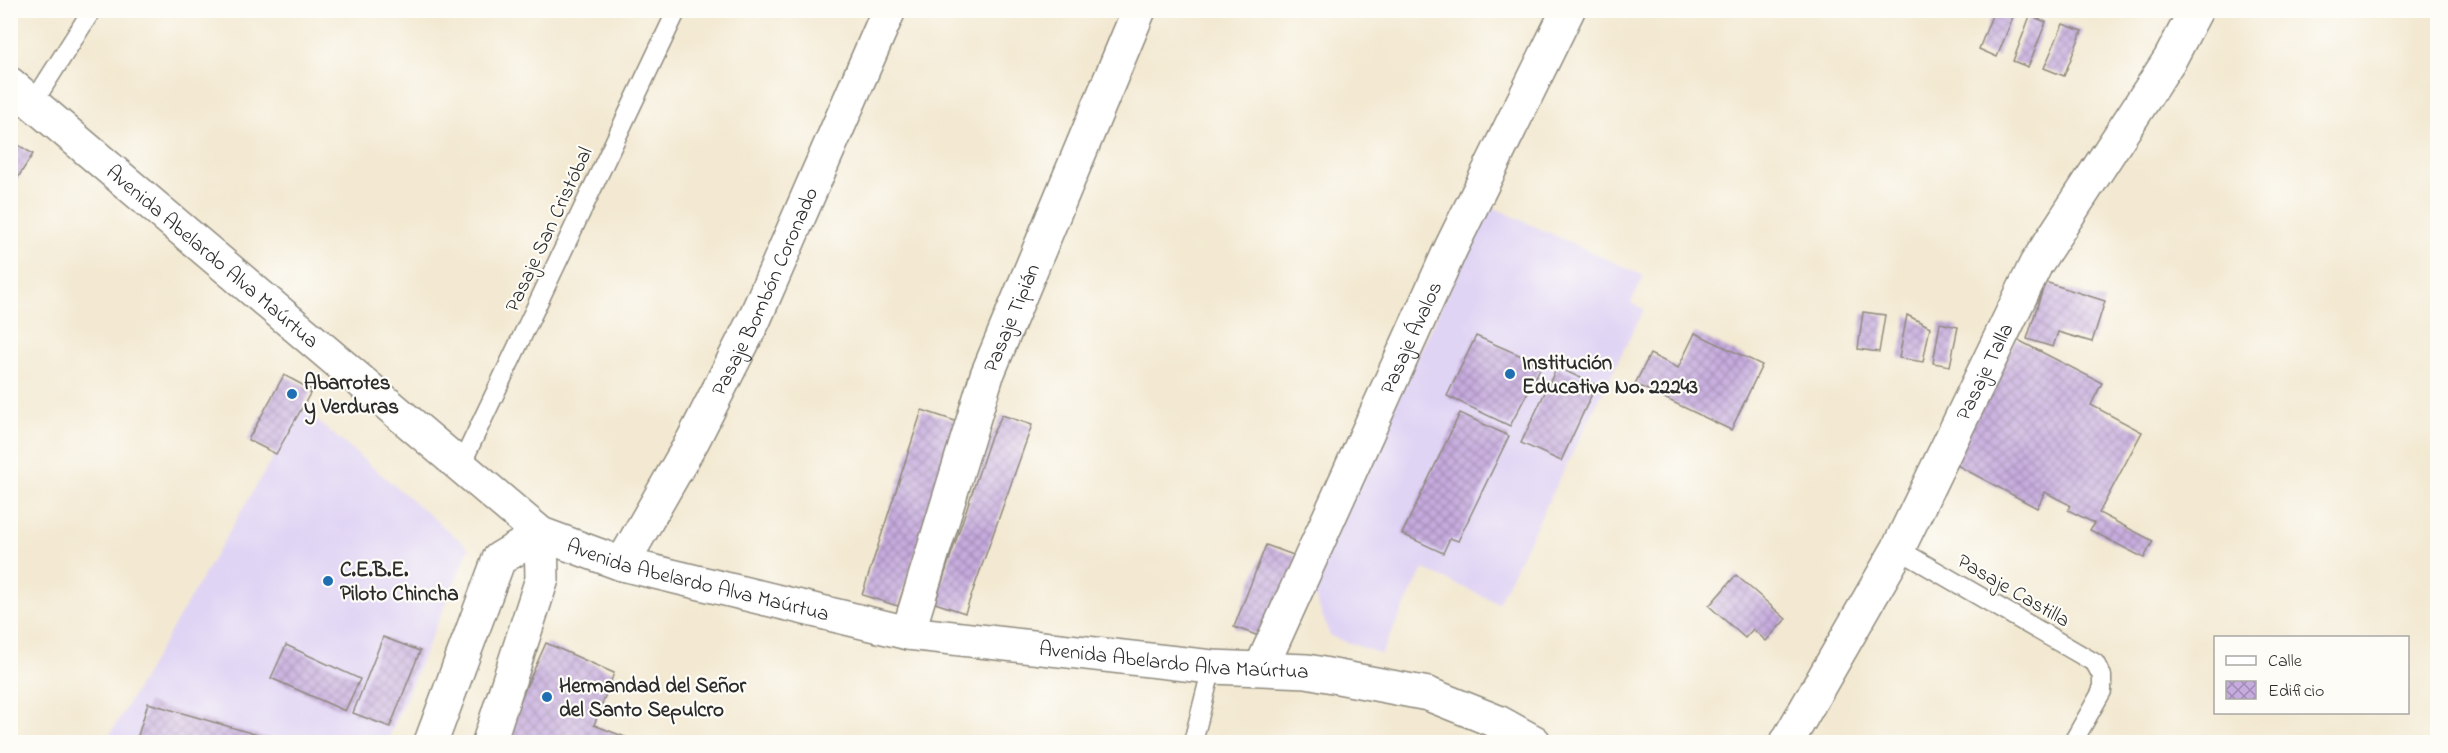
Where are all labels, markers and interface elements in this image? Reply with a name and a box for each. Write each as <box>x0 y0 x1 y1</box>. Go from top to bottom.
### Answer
street label: Pasaje San Cristóbal <box>498 142 601 317</box>
street label: Avenida Abelardo Alva Maúrtua <box>99 159 325 356</box>
street label: Pasaje Bombón Coronado <box>705 183 827 401</box>
street label: Pasaje Tipián <box>977 259 1049 377</box>
street label: Pasaje Ávalos <box>1374 277 1451 399</box>
street label: Pasaje Talla <box>1949 318 2022 426</box>
place label: Institución Educativa No. 22243 <box>1522 349 1698 403</box>
marker: Institución Educativa No. 22243 <box>1503 367 1517 381</box>
place label: Abarrotes y Verduras <box>304 369 399 425</box>
marker: Abarrotes y Verduras <box>285 387 299 401</box>
street label: Avenida Abelardo Alva Maúrtua <box>562 532 832 630</box>
street label: Pasaje Castilla <box>1951 547 2075 636</box>
place label: C.E.B.E. Piloto Chincha <box>340 556 459 610</box>
marker: C.E.B.E. Piloto Chincha <box>321 574 335 588</box>
street label: Avenida Abelardo Alva Maúrtua <box>1037 635 1309 688</box>
legend <box>2214 636 2409 714</box>
text: Calle <box>2268 649 2303 675</box>
place label: Hermandad del Señor del Santo Sepulcro <box>559 672 746 726</box>
text: Edificio <box>2268 679 2324 705</box>
marker: Hermandad del Señor del Santo Sepulcro <box>540 690 554 704</box>

